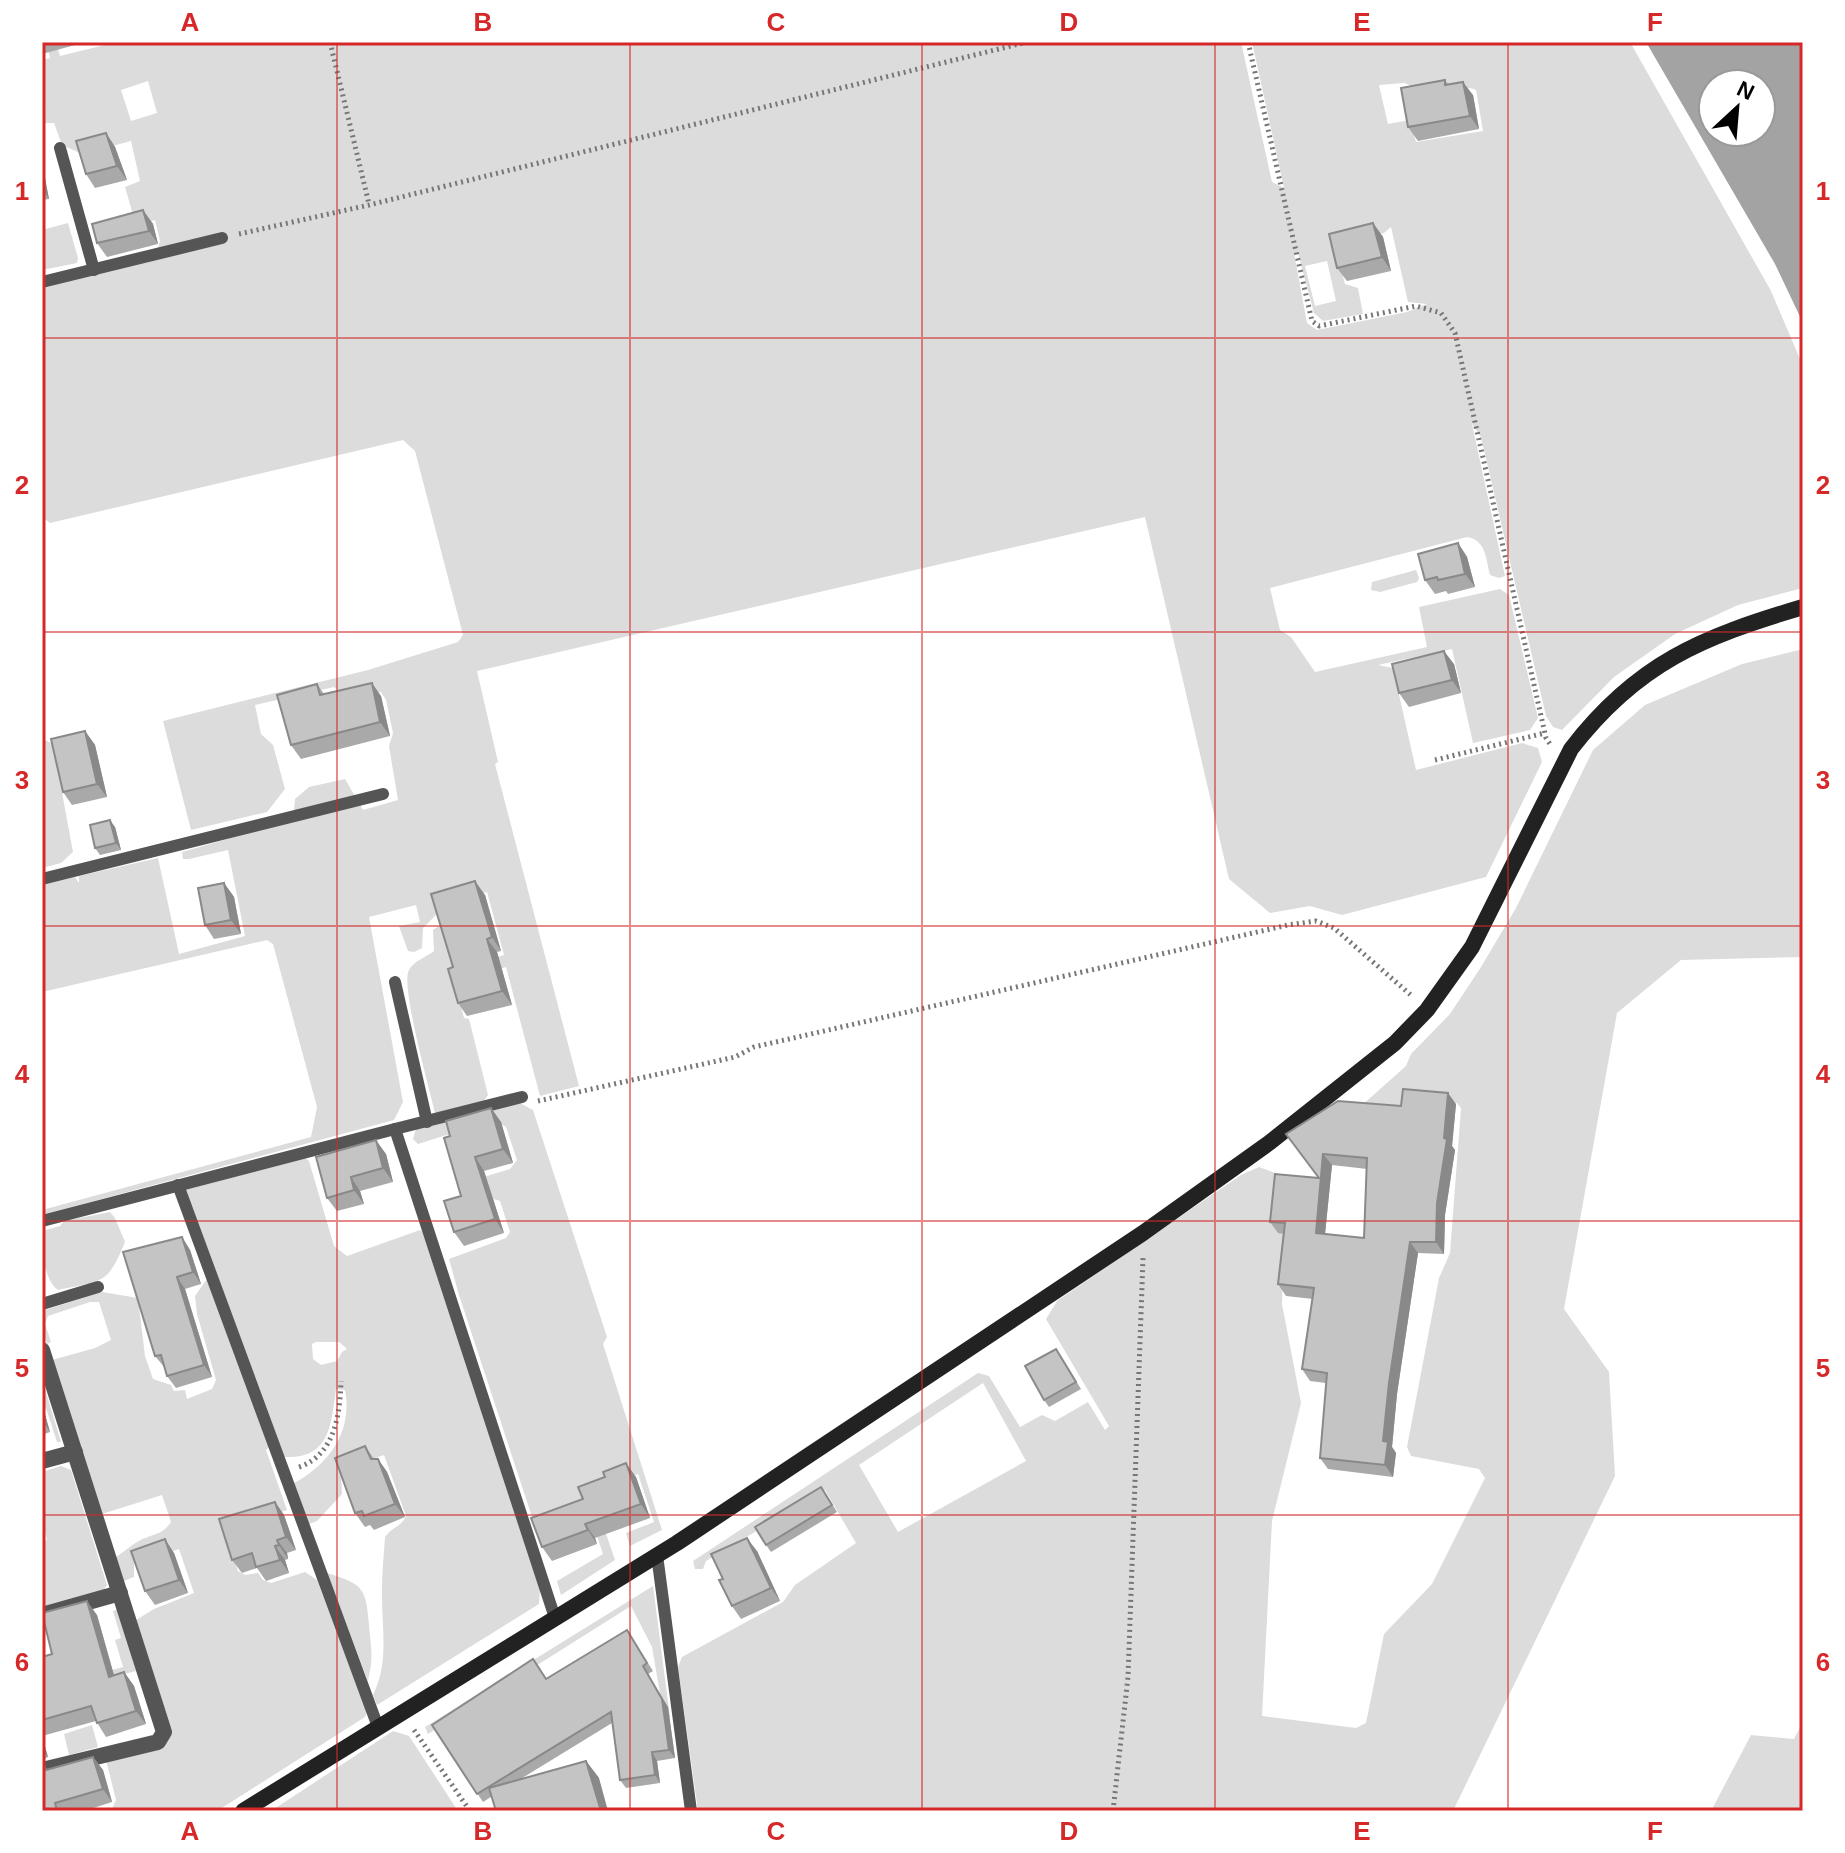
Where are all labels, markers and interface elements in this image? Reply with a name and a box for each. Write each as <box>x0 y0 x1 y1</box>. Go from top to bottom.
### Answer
text: A <box>181 7 200 37</box>
text: B <box>474 7 492 37</box>
text: C <box>767 7 786 37</box>
text: D <box>1060 7 1078 37</box>
text: E <box>1353 7 1371 37</box>
text: F <box>1647 7 1663 37</box>
north arrow <box>1697 68 1777 148</box>
text: N <box>1733 76 1758 105</box>
text: 1 <box>15 176 29 206</box>
text: 1 <box>1816 176 1830 206</box>
text: 2 <box>15 470 29 500</box>
text: 2 <box>1816 470 1830 500</box>
text: 3 <box>15 765 29 795</box>
text: 3 <box>1816 765 1830 795</box>
text: 4 <box>15 1059 30 1089</box>
text: 4 <box>1816 1059 1831 1089</box>
text: 5 <box>15 1353 29 1383</box>
text: 5 <box>1816 1353 1830 1383</box>
text: 6 <box>15 1647 29 1677</box>
text: 6 <box>1816 1647 1830 1677</box>
text: A <box>181 1816 200 1846</box>
text: B <box>474 1816 492 1846</box>
text: C <box>767 1816 786 1846</box>
text: D <box>1060 1816 1078 1846</box>
text: E <box>1353 1816 1371 1846</box>
text: F <box>1647 1816 1663 1846</box>

